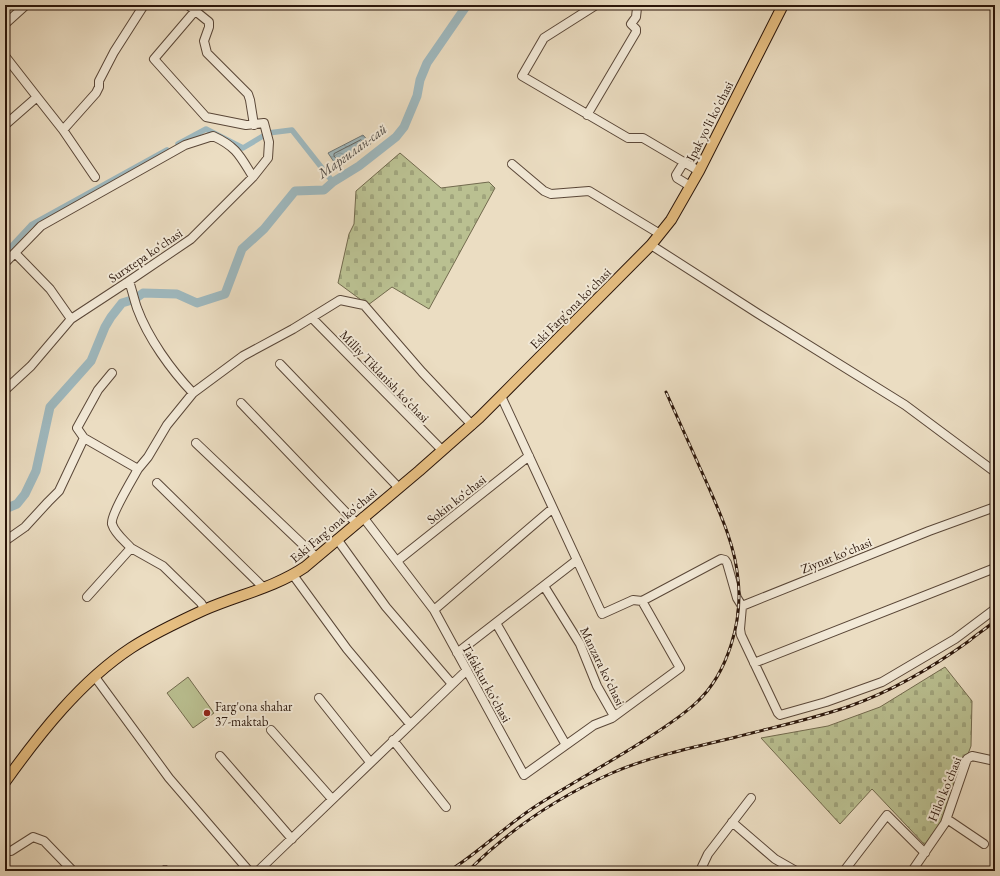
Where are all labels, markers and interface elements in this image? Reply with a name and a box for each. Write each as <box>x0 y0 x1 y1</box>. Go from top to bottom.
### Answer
street label: Ipak yo'li ko'chasi <box>682 78 737 164</box>
water label: Маргилан-сай <box>313 120 390 183</box>
street label: Surxtepa koʻchasi <box>105 224 186 286</box>
street label: Eski Farg'ona ko'chasi <box>526 264 615 353</box>
street label: Milliy Tiklanish koʻchasi <box>336 327 433 426</box>
street label: Sokin koʻchasi <box>423 471 489 528</box>
street label: Eski Farg'ona ko'chasi <box>286 484 380 567</box>
street label: Ziynat koʻchasi <box>798 534 874 577</box>
street label: Manzara koʻchasi <box>576 624 629 708</box>
street label: Tafakkur koʻchasi <box>458 641 515 726</box>
place label: Farg'ona shahar 37-maktab <box>215 698 293 730</box>
marker: Farg'ona shahar 37-maktab <box>202 708 212 718</box>
street label: Hilol koʻchasi <box>924 754 965 824</box>

